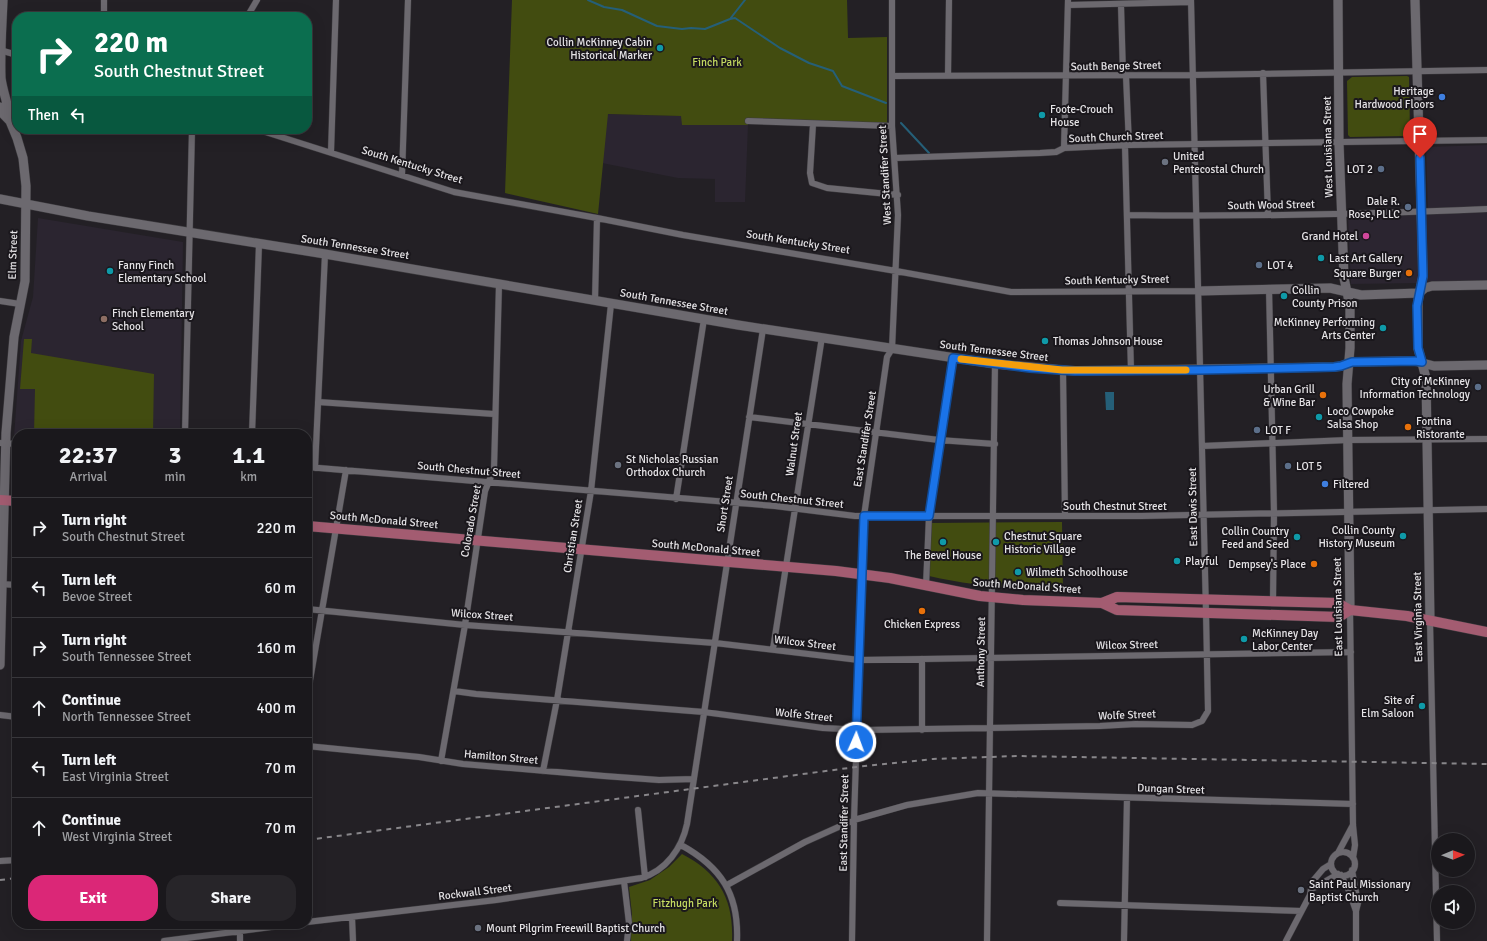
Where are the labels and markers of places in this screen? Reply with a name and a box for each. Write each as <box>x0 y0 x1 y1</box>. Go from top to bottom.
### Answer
place label: Collin McKinney Cabin Historical Marker <box>547 36 652 62</box>
marker: Collin McKinney Cabin Historical Marker <box>655 43 665 53</box>
place label: Heritage Hardwood Floors <box>1355 85 1434 111</box>
marker: Heritage Hardwood Floors <box>1437 92 1447 102</box>
place label: Foote-Crouch House <box>1050 103 1113 129</box>
marker: Foote-Crouch House <box>1037 110 1047 120</box>
pin <box>1403 117 1437 158</box>
place label: United Pentecostal Church <box>1173 150 1264 176</box>
marker: United Pentecostal Church <box>1160 157 1170 167</box>
place label: LOT 2 <box>1347 163 1373 176</box>
marker: LOT 2 <box>1376 164 1386 174</box>
place label: Dale R. Rose, PLLC <box>1348 195 1400 221</box>
marker: Dale R. Rose, PLLC <box>1403 202 1413 212</box>
place label: Grand Hotel <box>1302 230 1358 243</box>
marker: Grand Hotel <box>1361 231 1371 241</box>
place label: Last Art Gallery <box>1329 252 1403 265</box>
marker: Last Art Gallery <box>1316 253 1326 263</box>
place label: Fanny Finch Elementary School <box>118 259 206 285</box>
place label: LOT 4 <box>1267 259 1293 272</box>
marker: LOT 4 <box>1254 260 1264 270</box>
marker: Fanny Finch Elementary School <box>105 266 115 276</box>
place label: Square Burger <box>1334 267 1401 280</box>
marker: Square Burger <box>1404 268 1414 278</box>
place label: Collin County Prison <box>1292 284 1358 310</box>
marker: Collin County Prison <box>1279 291 1289 301</box>
place label: Finch Elementary School <box>112 307 195 333</box>
marker: Finch Elementary School <box>99 314 109 324</box>
place label: McKinney Performing Arts Center <box>1274 316 1375 342</box>
marker: McKinney Performing Arts Center <box>1378 323 1388 333</box>
place label: Thomas Johnson House <box>1053 335 1163 348</box>
marker: Thomas Johnson House <box>1040 336 1050 346</box>
place label: City of McKinney Information Technology <box>1359 375 1471 401</box>
marker: City of McKinney Information Technology <box>1473 382 1483 392</box>
place label: Urban Grill & Wine Bar <box>1263 383 1315 409</box>
marker: Urban Grill & Wine Bar <box>1318 390 1328 400</box>
place label: Loco Cowpoke Salsa Shop <box>1327 405 1394 431</box>
marker: Loco Cowpoke Salsa Shop <box>1314 412 1324 422</box>
place label: Fontina Ristorante <box>1416 415 1465 441</box>
marker: Fontina Ristorante <box>1403 422 1413 432</box>
place label: LOT F <box>1265 424 1291 437</box>
marker: LOT F <box>1252 425 1262 435</box>
place label: St Nicholas Russian Orthodox Church <box>626 453 718 479</box>
marker: St Nicholas Russian Orthodox Church <box>613 460 623 470</box>
place label: LOT 5 <box>1296 460 1322 473</box>
marker: LOT 5 <box>1283 461 1293 471</box>
place label: Filtered <box>1333 478 1369 491</box>
marker: Filtered <box>1320 479 1330 489</box>
place label: Collin County History Museum <box>1318 524 1396 550</box>
place label: Collin Country Feed and Seed <box>1221 525 1290 551</box>
place label: Chestnut Square Historic Village <box>1004 530 1082 556</box>
marker: Collin County History Museum <box>1398 531 1408 541</box>
marker: Collin Country Feed and Seed <box>1292 532 1302 542</box>
marker: The Bevel House <box>938 537 948 547</box>
marker: Chestnut Square Historic Village <box>991 537 1001 547</box>
place label: The Bevel House <box>905 549 981 562</box>
place label: Playful <box>1185 555 1218 568</box>
marker: Playful <box>1172 556 1182 566</box>
place label: Dempsey's Place <box>1228 558 1306 571</box>
marker: Dempsey's Place <box>1309 559 1319 569</box>
place label: Wilmeth Schoolhouse <box>1026 566 1128 579</box>
marker: Wilmeth Schoolhouse <box>1013 567 1023 577</box>
marker: Chicken Express <box>917 606 927 616</box>
place label: Chicken Express <box>884 618 960 631</box>
place label: McKinney Day Labor Center <box>1252 627 1319 653</box>
marker: McKinney Day Labor Center <box>1239 634 1249 644</box>
place label: Site of Elm Saloon <box>1361 694 1415 720</box>
marker: Site of Elm Saloon <box>1417 701 1427 711</box>
place label: Saint Paul Missionary Baptist Church <box>1309 878 1411 904</box>
marker: Saint Paul Missionary Baptist Church <box>1296 885 1306 895</box>
place label: Mount Pilgrim Freewill Baptist Church <box>486 922 665 935</box>
marker: Mount Pilgrim Freewill Baptist Church <box>473 923 483 933</box>

